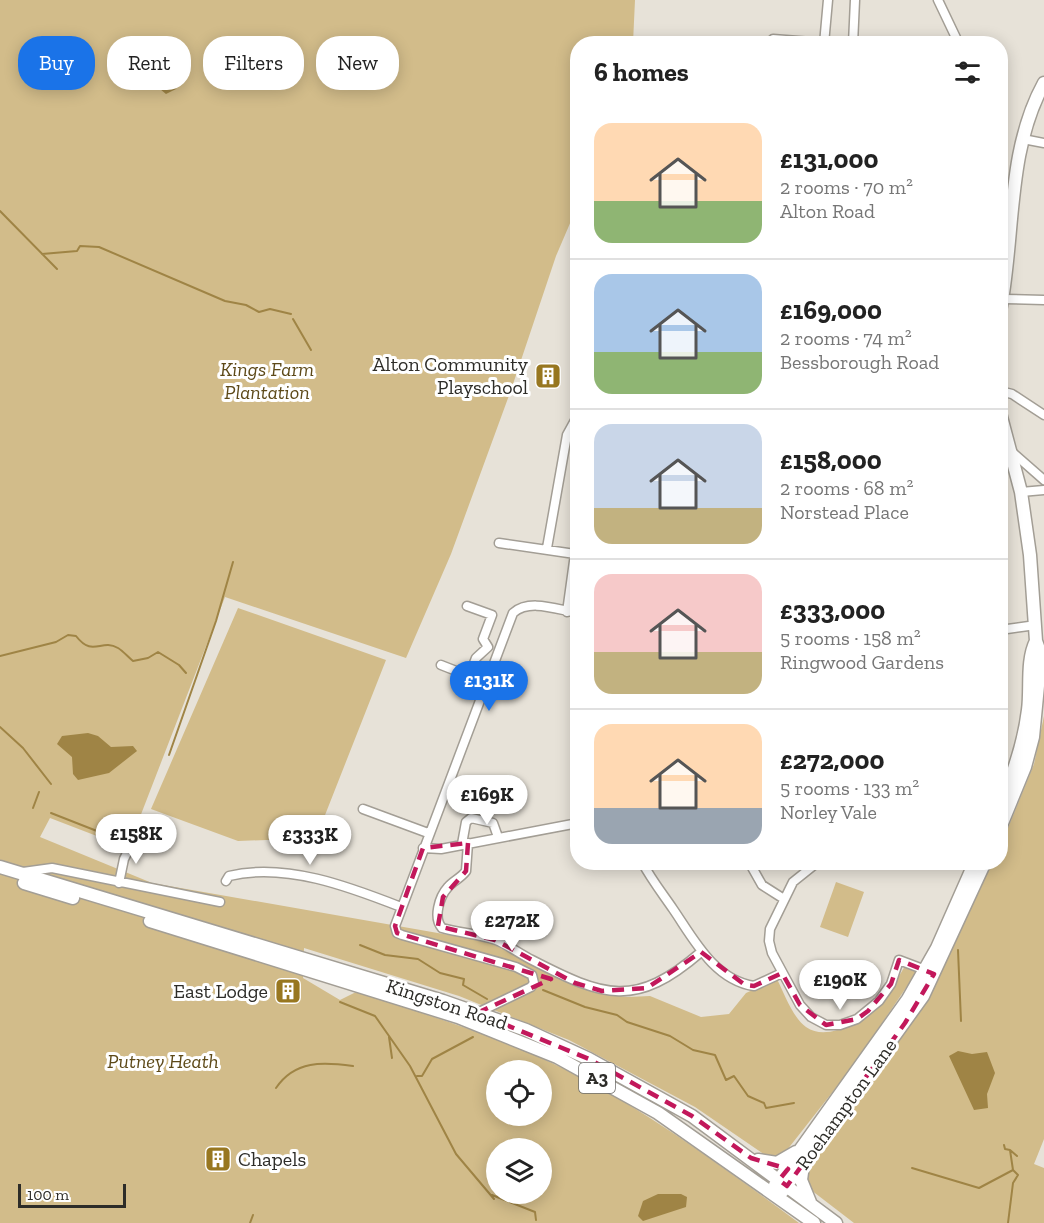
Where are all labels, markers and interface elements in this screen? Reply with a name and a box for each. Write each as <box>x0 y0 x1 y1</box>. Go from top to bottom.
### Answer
chip: Buy <box>18 36 95 90</box>
chip: Rent <box>107 36 191 90</box>
chip: Filters <box>203 36 304 90</box>
chip: New <box>316 36 399 90</box>
text: 6 homes <box>594 56 689 88</box>
icon: filters <box>951 56 984 89</box>
text: £131,000 <box>780 143 878 175</box>
icon: home <box>642 147 714 219</box>
text: 2 rooms · 70 m² <box>780 175 913 199</box>
text: Alton Road <box>780 199 875 223</box>
text: £169,000 <box>780 294 882 326</box>
icon: home <box>642 298 714 370</box>
text: 2 rooms · 74 m² <box>780 326 912 350</box>
text: Bessborough Road <box>780 350 939 374</box>
place label: Alton Community Playschool <box>372 352 529 399</box>
park label: Kings Farm Plantation <box>220 357 314 404</box>
building icon: Alton Community Playschool <box>533 361 563 391</box>
text: £158,000 <box>780 444 882 476</box>
icon: home <box>642 448 714 520</box>
text: 2 rooms · 68 m² <box>780 476 913 500</box>
text: Norstead Place <box>780 500 909 524</box>
text: £333,000 <box>780 594 885 626</box>
icon: home <box>642 598 714 670</box>
text: 5 rooms · 158 m² <box>780 626 921 650</box>
text: Ringwood Gardens <box>780 650 944 674</box>
pin: £131K <box>447 661 531 712</box>
text: £131K <box>464 668 514 692</box>
text: £272,000 <box>780 744 884 776</box>
icon: home <box>642 748 714 820</box>
pin: £169K <box>445 775 529 826</box>
text: 5 rooms · 133 m² <box>780 776 919 800</box>
text: £169K <box>461 782 513 806</box>
text: Norley Vale <box>780 800 877 824</box>
pin: £158K <box>94 814 178 865</box>
pin: £333K <box>268 815 352 866</box>
text: £158K <box>110 821 162 845</box>
text: £333K <box>282 822 338 846</box>
pin: £272K <box>470 901 554 952</box>
text: £272K <box>485 908 539 932</box>
pin: £190K <box>798 960 882 1011</box>
text: £190K <box>813 967 867 991</box>
street label: Kingston Road <box>383 973 511 1035</box>
building icon: East Lodge <box>273 976 303 1006</box>
place label: East Lodge <box>173 979 268 1003</box>
street label: Roehampton Lane <box>790 1034 902 1174</box>
park label: Putney Heath <box>107 1049 219 1073</box>
map controls <box>486 1060 552 1204</box>
button: locate <box>486 1060 552 1126</box>
road number: A3 <box>579 1063 615 1093</box>
button: layers <box>486 1138 552 1204</box>
building icon: Chapels <box>203 1144 233 1174</box>
place label: Chapels <box>238 1147 306 1171</box>
scale bar <box>18 1181 126 1208</box>
text: 100 m <box>27 1185 69 1204</box>

